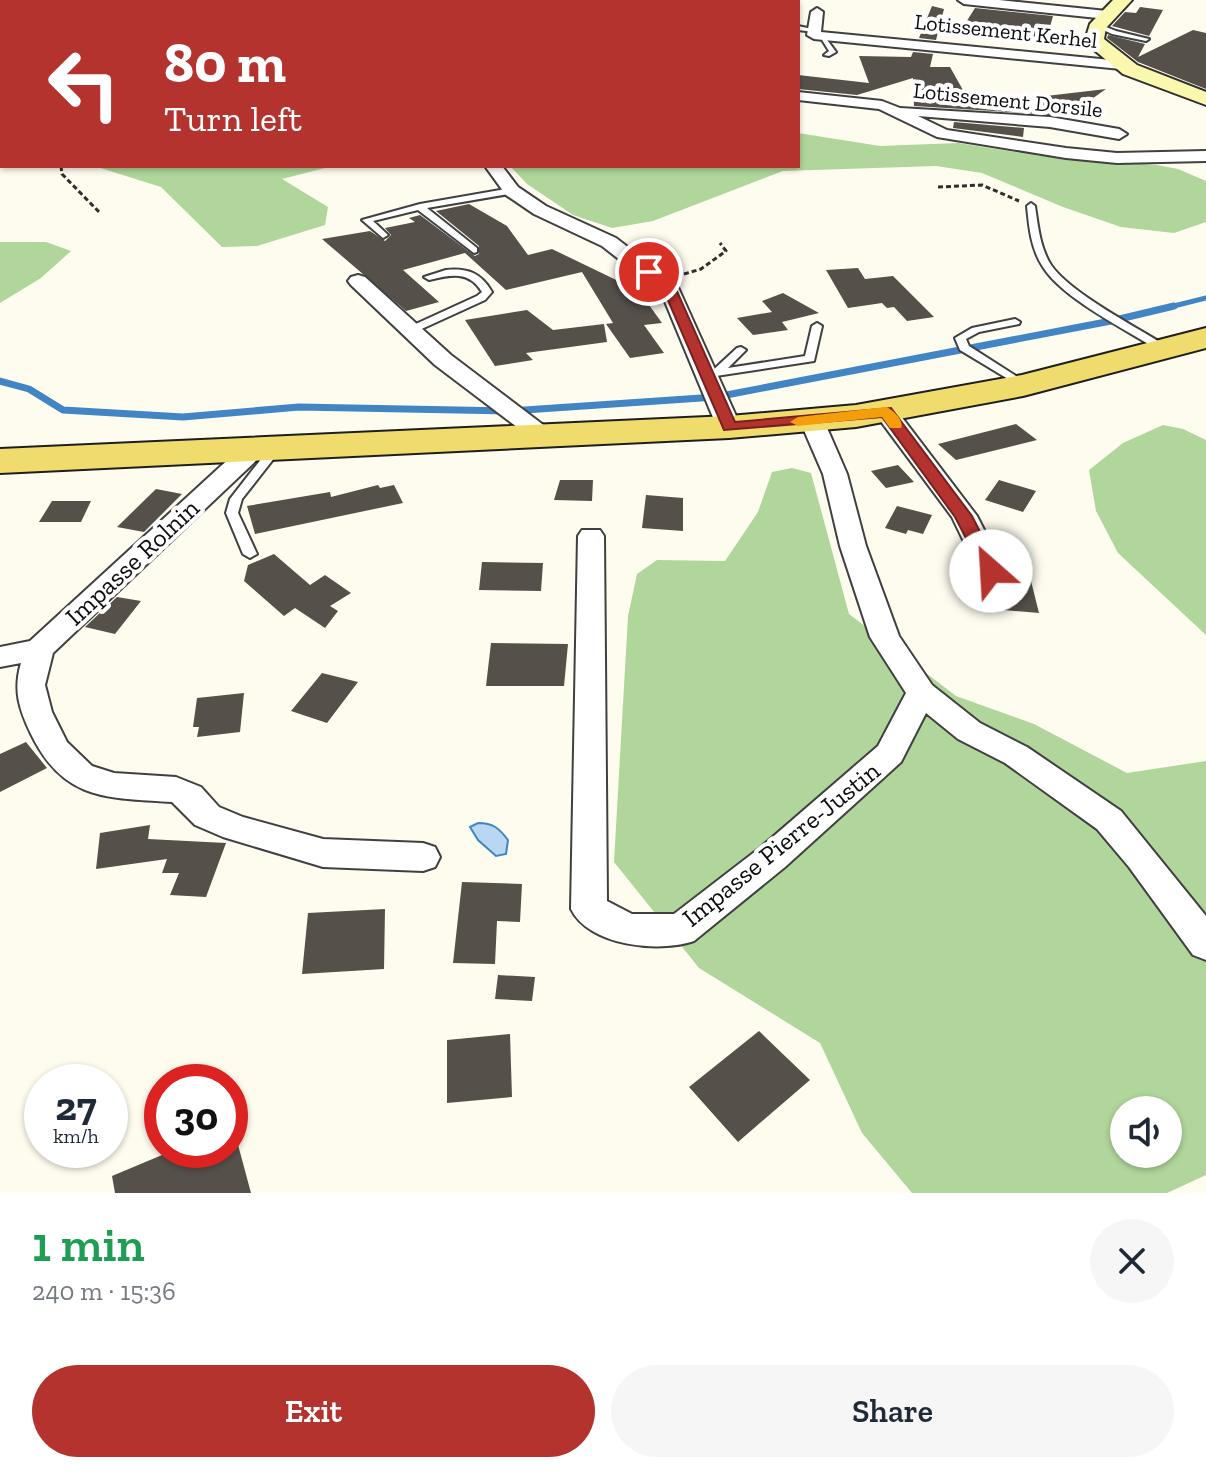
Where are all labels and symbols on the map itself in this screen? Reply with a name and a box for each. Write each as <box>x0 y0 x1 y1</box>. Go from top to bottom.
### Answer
street label: Lotissement Kerhel <box>913 8 1099 54</box>
street label: Lotissement Dorsile <box>912 77 1104 123</box>
pin <box>615 238 683 306</box>
street label: Impasse Rolnin <box>58 492 206 632</box>
position arrow <box>949 529 1033 613</box>
street label: Impasse Pierre-Justin <box>676 754 886 933</box>
speed limit sign: 30 <box>144 1064 248 1168</box>

